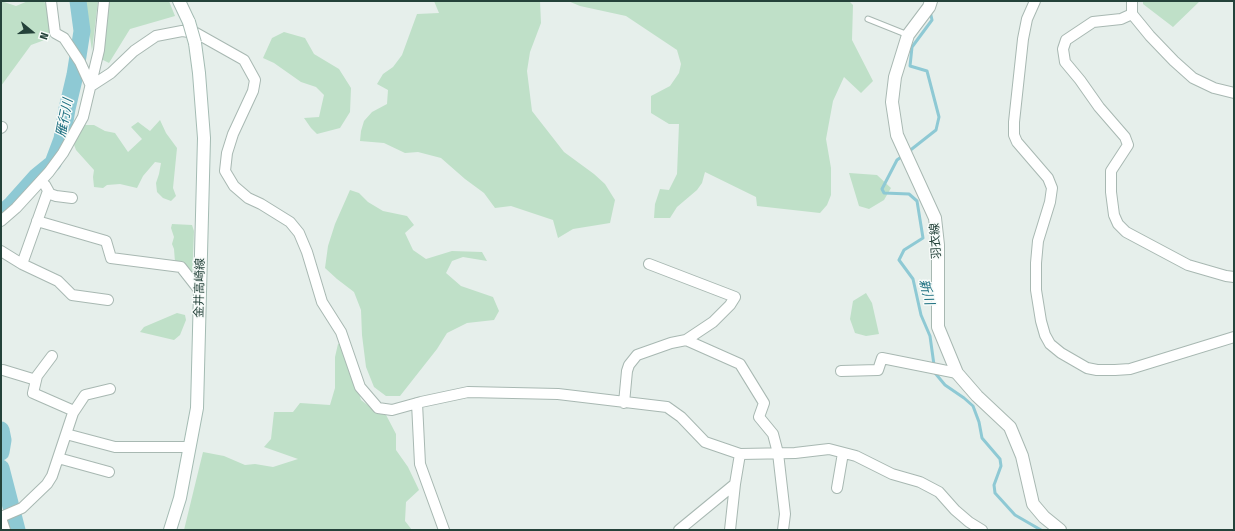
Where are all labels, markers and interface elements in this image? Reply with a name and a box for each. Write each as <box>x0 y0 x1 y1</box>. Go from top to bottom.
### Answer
north arrow <box>12 12 52 52</box>
text: N <box>37 31 51 41</box>
water label: 雁行川 <box>54 97 76 139</box>
street label: 羽衣線 <box>928 223 944 259</box>
street label: 金井高崎線 <box>192 258 208 318</box>
water label: 新川 <box>915 277 937 307</box>

